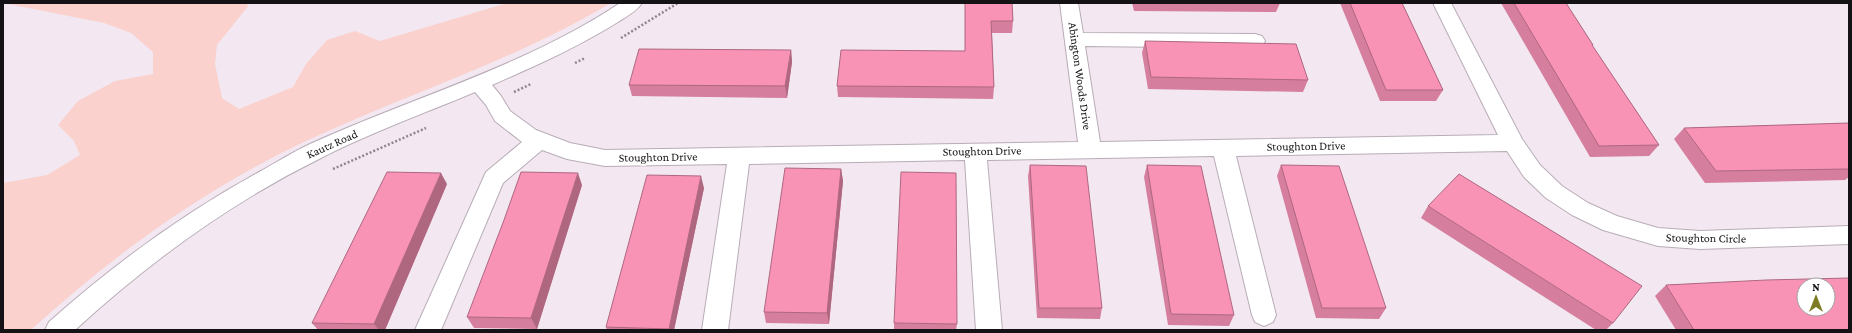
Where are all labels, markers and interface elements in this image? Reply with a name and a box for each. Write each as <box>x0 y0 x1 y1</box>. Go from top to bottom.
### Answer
street label: Abington Woods Drive <box>1066 21 1094 131</box>
street label: Kautz Road <box>304 126 360 161</box>
street label: Stoughton Drive <box>1267 138 1345 154</box>
street label: Stoughton Drive <box>943 143 1021 159</box>
street label: Stoughton Drive <box>619 149 697 165</box>
street label: Stoughton Circle <box>1666 230 1746 246</box>
north arrow <box>1796 277 1836 317</box>
text: N <box>1812 281 1820 293</box>

